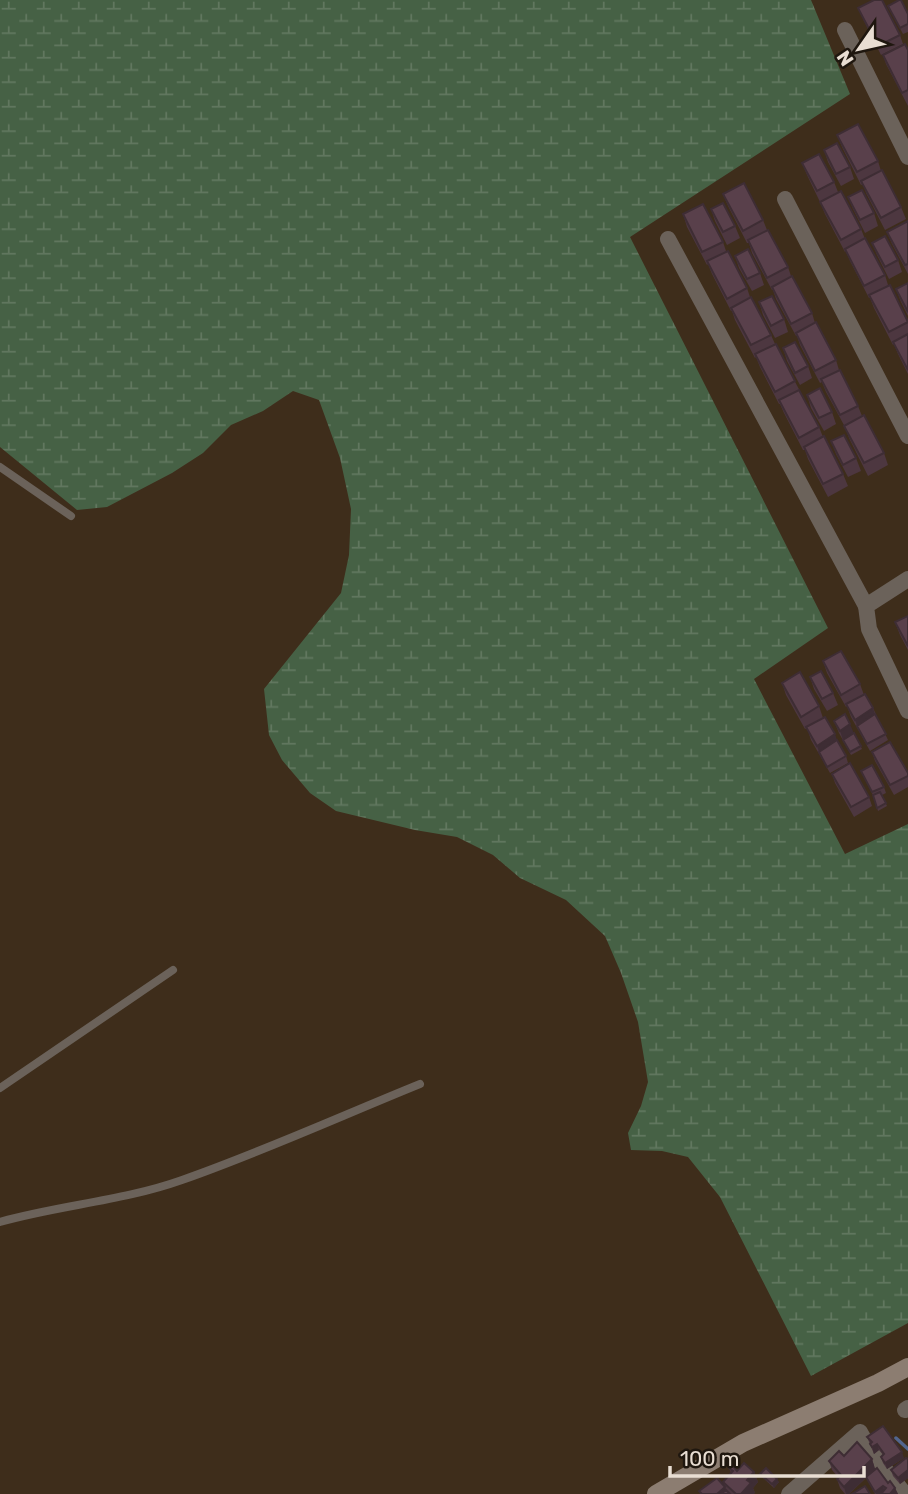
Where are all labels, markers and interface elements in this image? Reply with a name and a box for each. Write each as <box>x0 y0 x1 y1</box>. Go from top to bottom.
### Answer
north arrow <box>824 14 894 84</box>
text: N <box>832 46 859 70</box>
scale bar <box>670 1434 864 1478</box>
text: 100 m <box>680 1446 739 1471</box>

